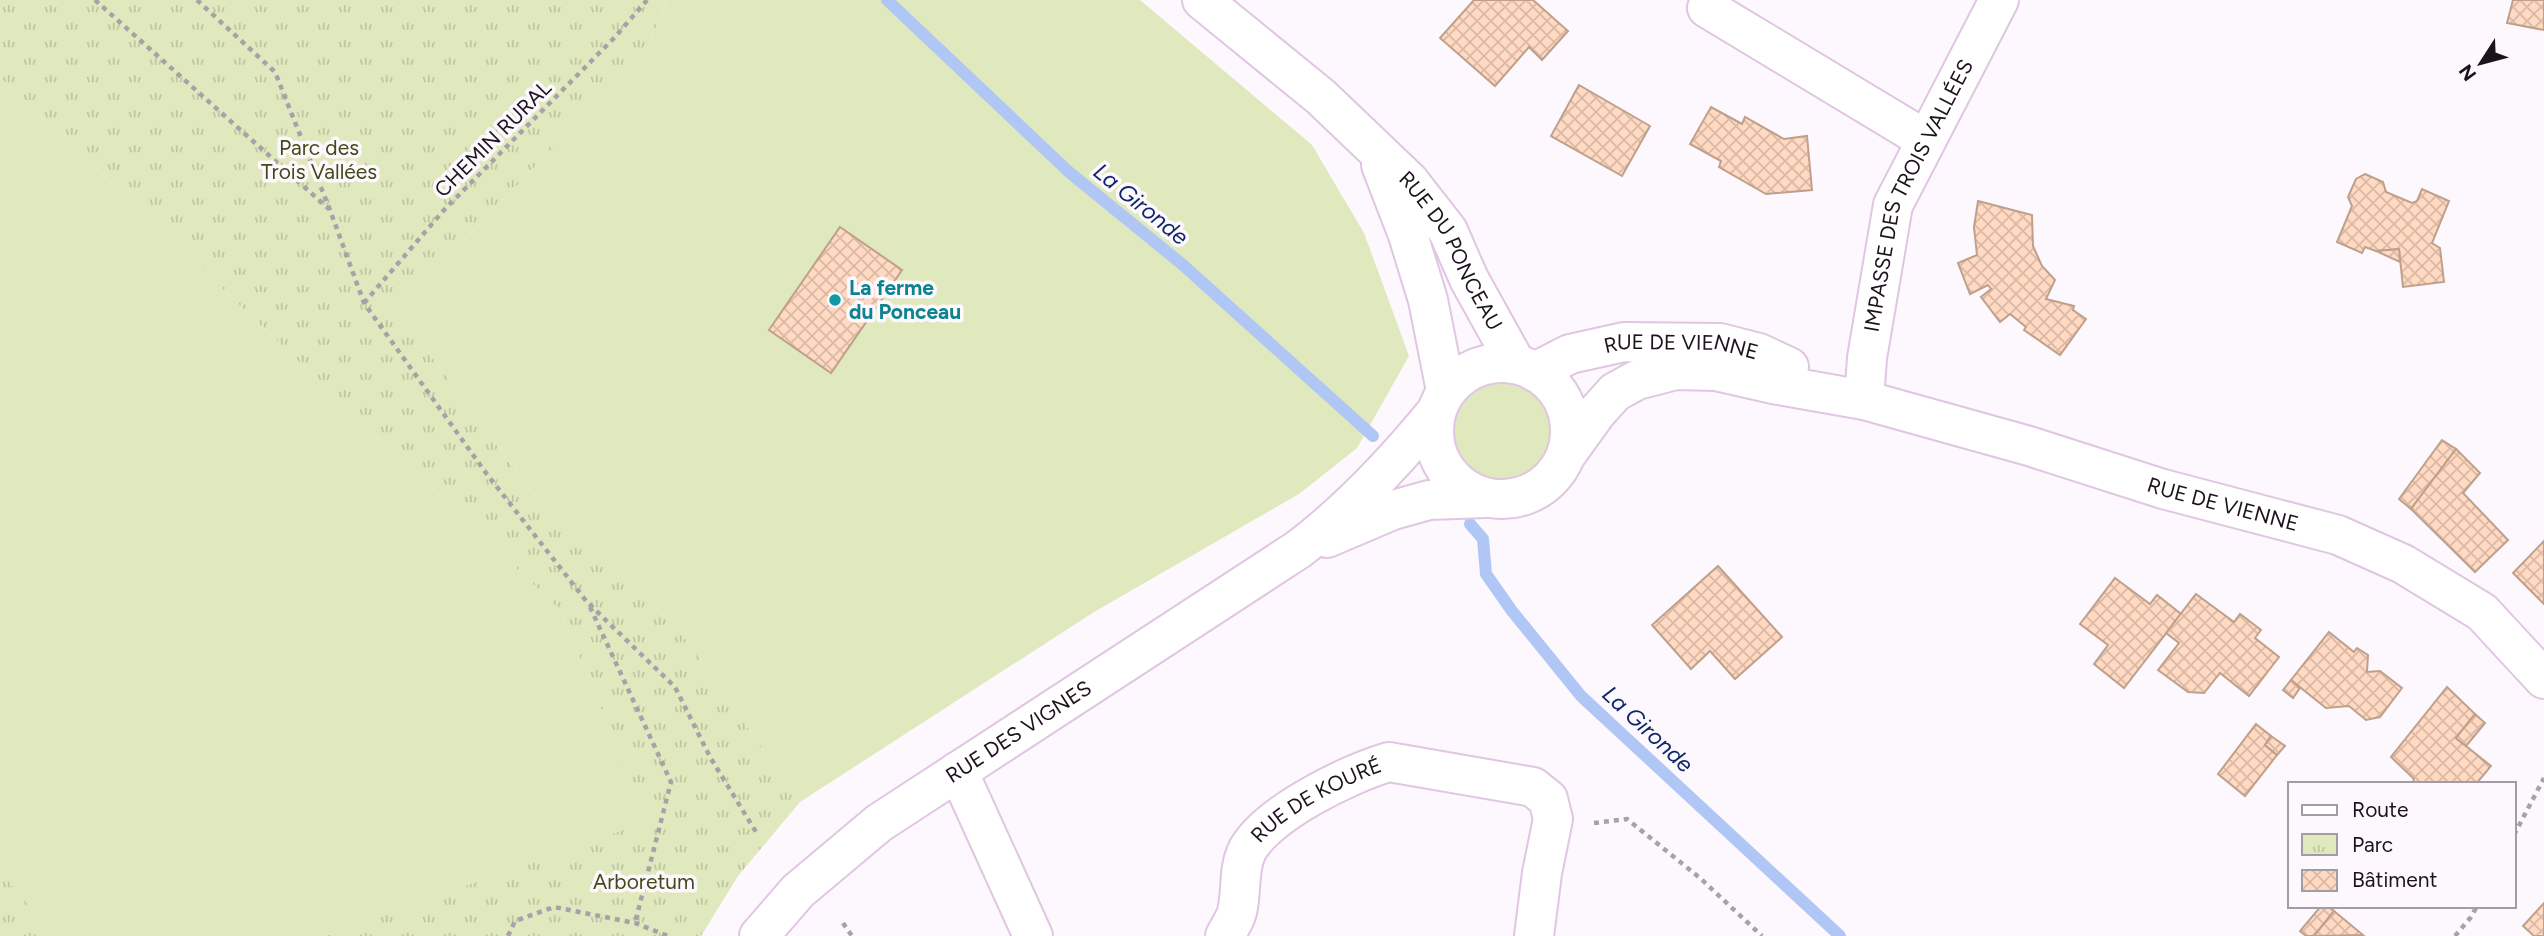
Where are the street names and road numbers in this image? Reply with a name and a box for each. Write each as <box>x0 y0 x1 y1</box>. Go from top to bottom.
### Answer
street label: IMPASSE DES TROIS VALLÉES <box>1859 55 1978 334</box>
street label: CHEMIN RURAL <box>429 75 556 202</box>
street label: RUE DU PONCEAU <box>1394 165 1508 334</box>
street label: RUE DE VIENNE <box>1601 329 1761 364</box>
street label: RUE DE VIENNE <box>2144 472 2301 536</box>
street label: RUE DES VIGNES <box>941 675 1096 788</box>
street label: RUE DE KOURÉ <box>1245 752 1385 847</box>

